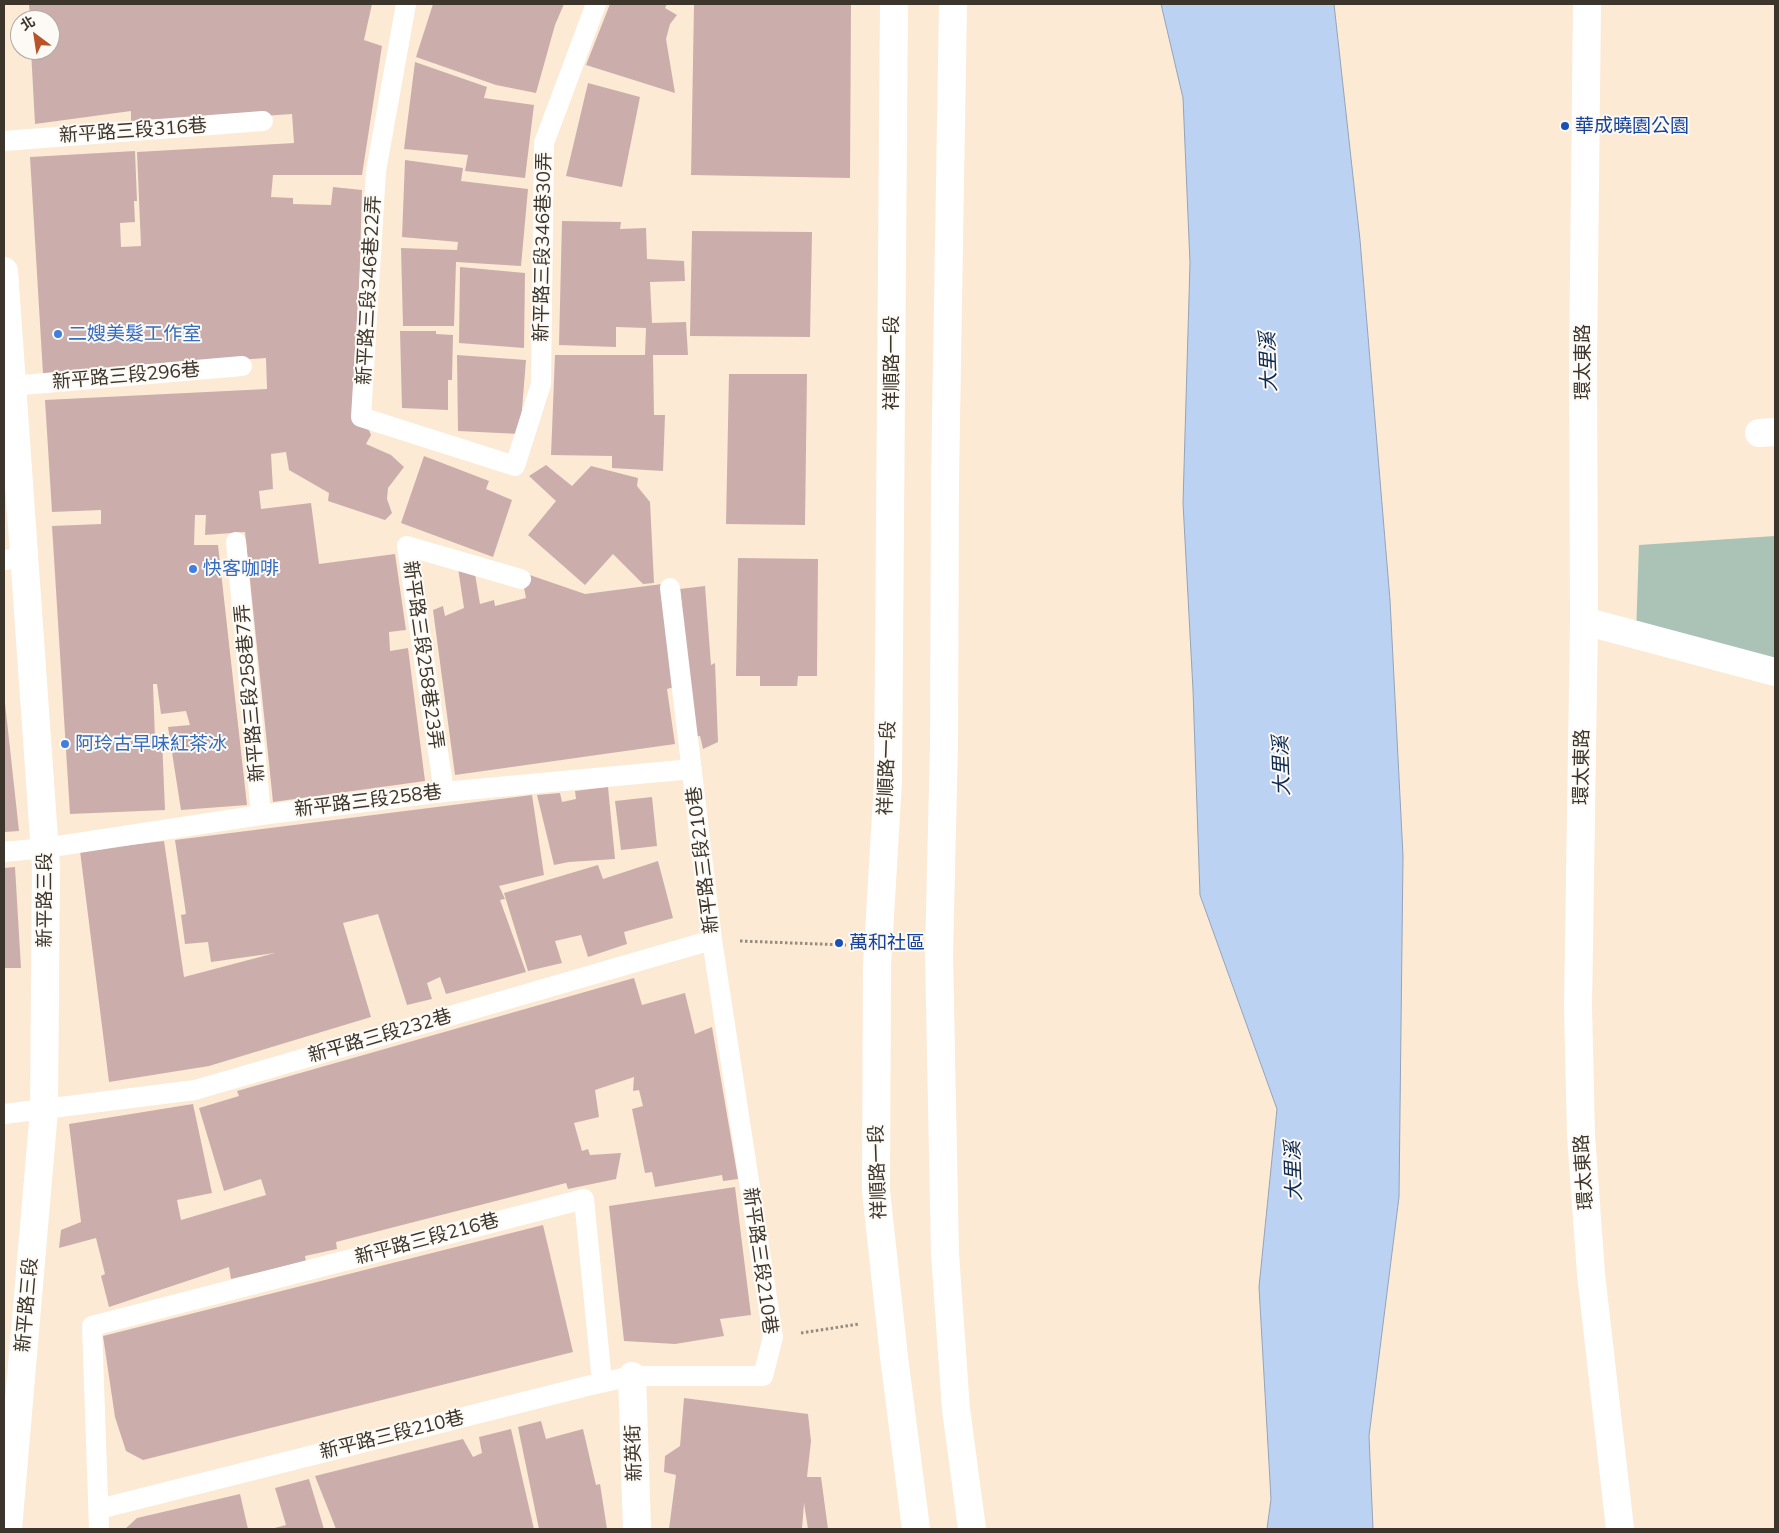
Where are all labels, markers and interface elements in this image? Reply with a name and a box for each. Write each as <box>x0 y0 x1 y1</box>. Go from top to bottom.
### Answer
north arrow <box>10 10 60 60</box>
text: 北 <box>17 12 38 34</box>
street label: 新平路三段316巷 <box>58 114 208 148</box>
place label: 華成曉園公園 <box>1575 115 1689 137</box>
marker: 華成曉園公園 <box>1559 120 1571 132</box>
street label: 新平路三段346巷30弄 <box>530 152 556 342</box>
street label: 新平路三段346巷22弄 <box>353 195 385 385</box>
street label: 祥順路一段 <box>881 316 903 410</box>
place label: 二嫂美髮工作室 <box>68 323 201 345</box>
street label: 環太東路 <box>1572 324 1594 400</box>
marker: 二嫂美髮工作室 <box>52 328 64 340</box>
water label: 大里溪 <box>1256 332 1282 392</box>
street label: 新平路三段296巷 <box>51 358 201 394</box>
place label: 快客咖啡 <box>203 558 279 580</box>
street label: 新平路三段258巷23弄 <box>398 559 448 751</box>
marker: 快客咖啡 <box>187 563 199 575</box>
street label: 新平路三段258巷7弄 <box>231 603 269 783</box>
street label: 祥順路一段 <box>874 720 900 816</box>
street label: 環太東路 <box>1570 729 1594 805</box>
place label: 阿玲古早味紅茶冰 <box>75 733 227 755</box>
water label: 大里溪 <box>1269 736 1295 796</box>
marker: 阿玲古早味紅茶冰 <box>59 738 71 750</box>
street label: 新平路三段258巷 <box>293 781 443 821</box>
street label: 新平路三段210巷 <box>683 785 723 935</box>
street label: 新平路三段 <box>34 853 56 947</box>
place label: 萬和社區 <box>849 932 925 954</box>
marker: 萬和社區 <box>833 937 845 949</box>
street label: 新平路三段232巷 <box>306 1005 454 1067</box>
street label: 祥順路一段 <box>865 1124 891 1220</box>
street label: 環太東路 <box>1570 1133 1598 1211</box>
water label: 大里溪 <box>1281 1141 1307 1201</box>
street label: 新平路三段210巷 <box>738 1186 782 1336</box>
street label: 新平路三段216巷 <box>352 1209 502 1269</box>
street label: 新平路三段 <box>12 1257 42 1353</box>
street label: 新平路三段210巷 <box>317 1406 467 1464</box>
street label: 新英街 <box>622 1424 646 1482</box>

